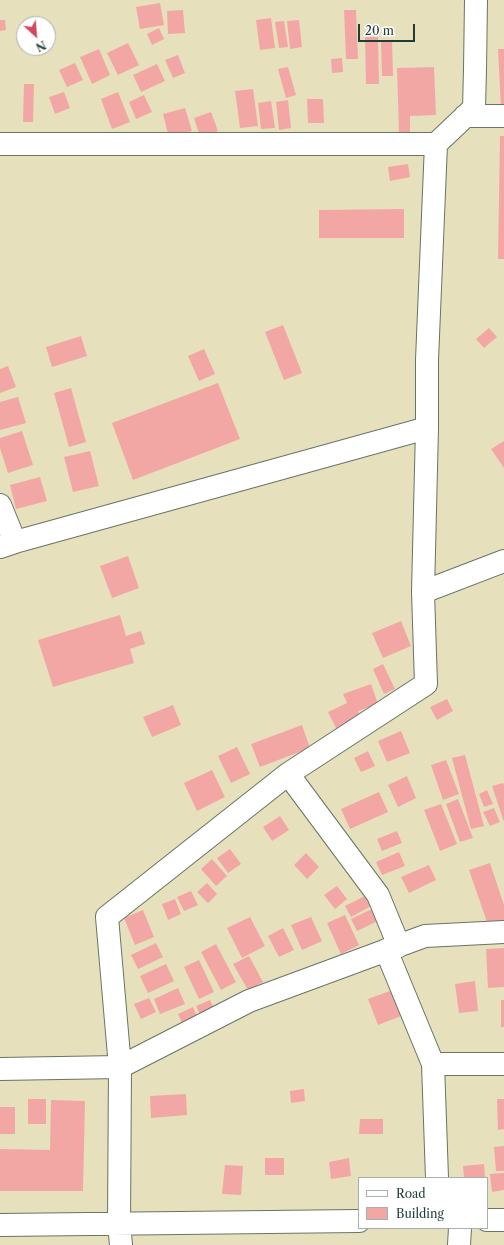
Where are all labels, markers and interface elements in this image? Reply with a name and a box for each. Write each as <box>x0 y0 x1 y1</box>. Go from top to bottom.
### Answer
north arrow <box>16 16 56 56</box>
scale bar <box>360 16 417 42</box>
text: 20 m <box>365 23 394 38</box>
text: N <box>33 37 48 54</box>
legend <box>358 1177 488 1229</box>
text: Road <box>396 1186 426 1201</box>
text: Building <box>396 1206 444 1221</box>

